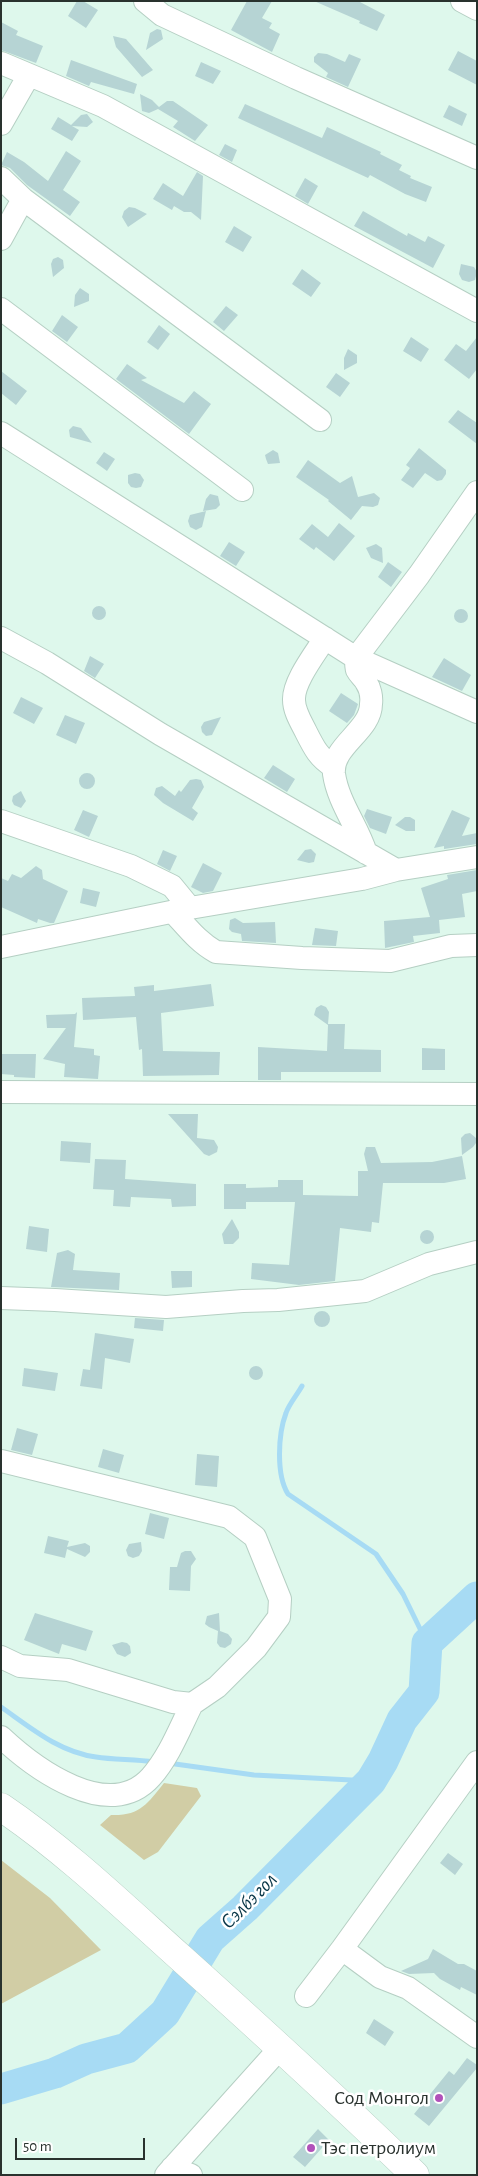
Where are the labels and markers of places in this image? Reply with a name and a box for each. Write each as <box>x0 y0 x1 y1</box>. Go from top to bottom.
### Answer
place label: Сод Монгол <box>334 2086 429 2110</box>
marker: Сод Монгол <box>433 2092 445 2104</box>
place label: Тэс петролиум <box>321 2136 436 2160</box>
marker: Тэс петролиум <box>305 2142 317 2154</box>

